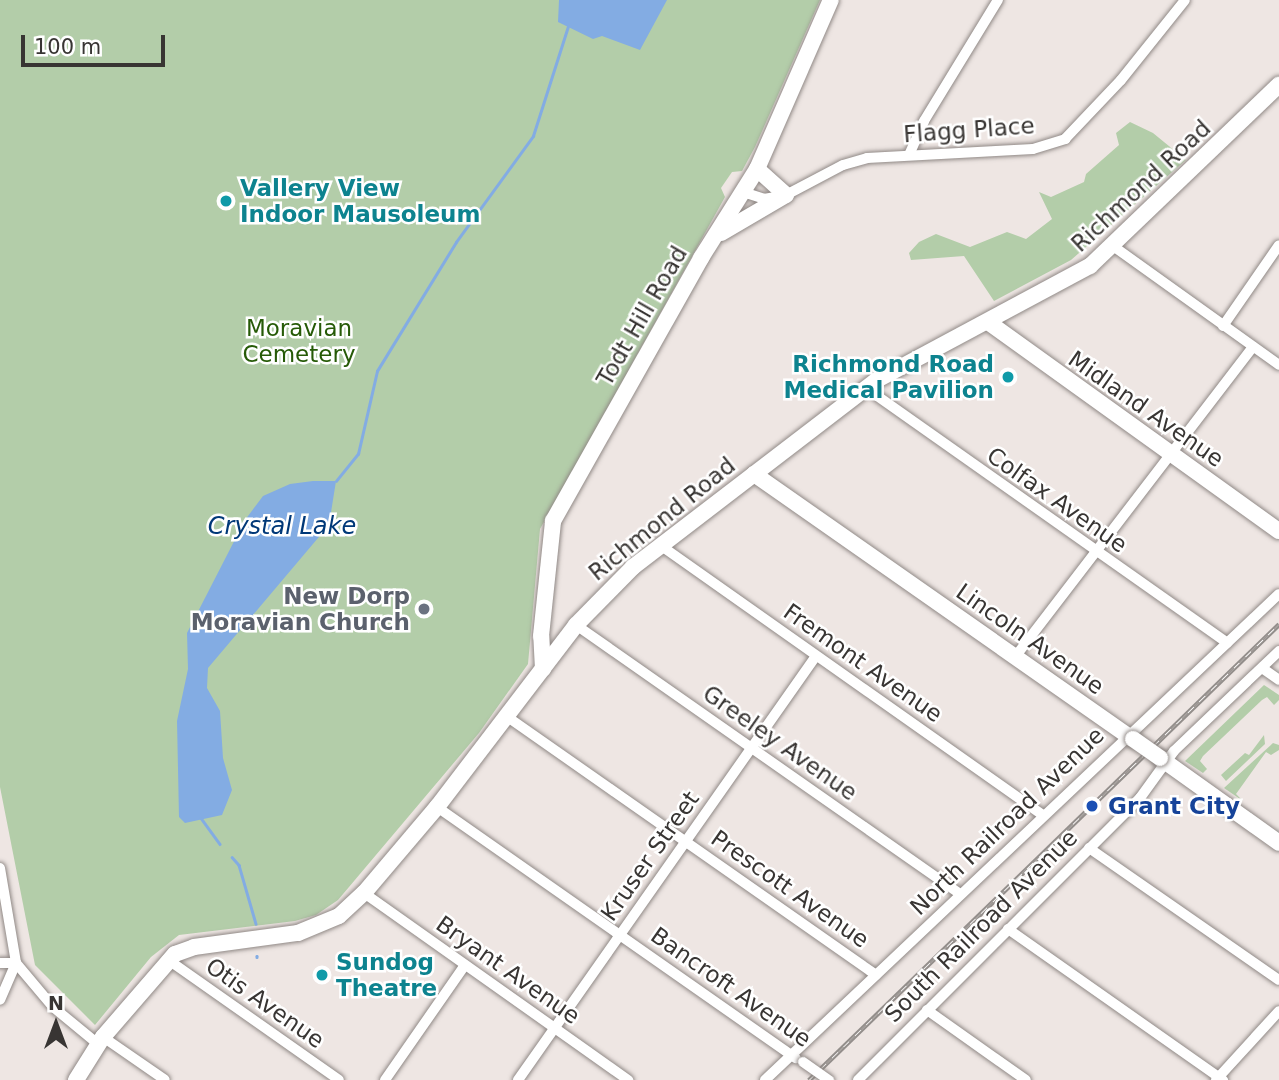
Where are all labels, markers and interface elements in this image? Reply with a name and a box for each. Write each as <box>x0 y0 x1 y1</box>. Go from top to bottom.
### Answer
scale bar <box>24 21 168 65</box>
text: 100 m <box>34 35 101 59</box>
street label: Flagg Place <box>903 112 1035 148</box>
street label: Richmond Road <box>1066 114 1216 258</box>
place label: Vallery View Indoor Mausoleum <box>240 174 480 228</box>
marker: Vallery View Indoor Mausoleum <box>218 193 234 209</box>
street label: Todt Hill Road <box>591 241 693 391</box>
park label: Moravian Cemetery <box>242 314 356 368</box>
street label: Midland Avenue <box>1063 345 1229 473</box>
place label: Richmond Road Medical Pavilion <box>784 350 994 404</box>
marker: Richmond Road Medical Pavilion <box>1000 369 1016 385</box>
street label: Colfax Avenue <box>981 441 1133 559</box>
street label: Richmond Road <box>583 452 741 586</box>
water label: Crystal Lake <box>208 513 356 541</box>
street label: Lincoln Avenue <box>951 578 1109 700</box>
place label: New Dorp Moravian Church <box>191 582 410 636</box>
street label: Fremont Avenue <box>778 598 948 728</box>
marker: New Dorp Moravian Church <box>416 601 432 617</box>
street label: Greeley Avenue <box>698 680 862 806</box>
street label: North Railroad Avenue <box>904 721 1110 921</box>
street label: Kruser Street <box>595 786 705 926</box>
place label: Grant City <box>1108 792 1240 820</box>
marker: Grant City <box>1082 796 1102 816</box>
street label: Prescott Avenue <box>706 824 874 954</box>
street label: South Railroad Avenue <box>879 824 1083 1028</box>
street label: Bryant Avenue <box>431 910 585 1030</box>
street label: Bancroft Avenue <box>645 921 817 1053</box>
place label: Sundog Theatre <box>336 948 437 1002</box>
street label: Otis Avenue <box>200 952 330 1054</box>
marker: Sundog Theatre <box>314 967 330 983</box>
north arrow <box>21 989 91 1059</box>
text: N <box>48 992 64 1014</box>

